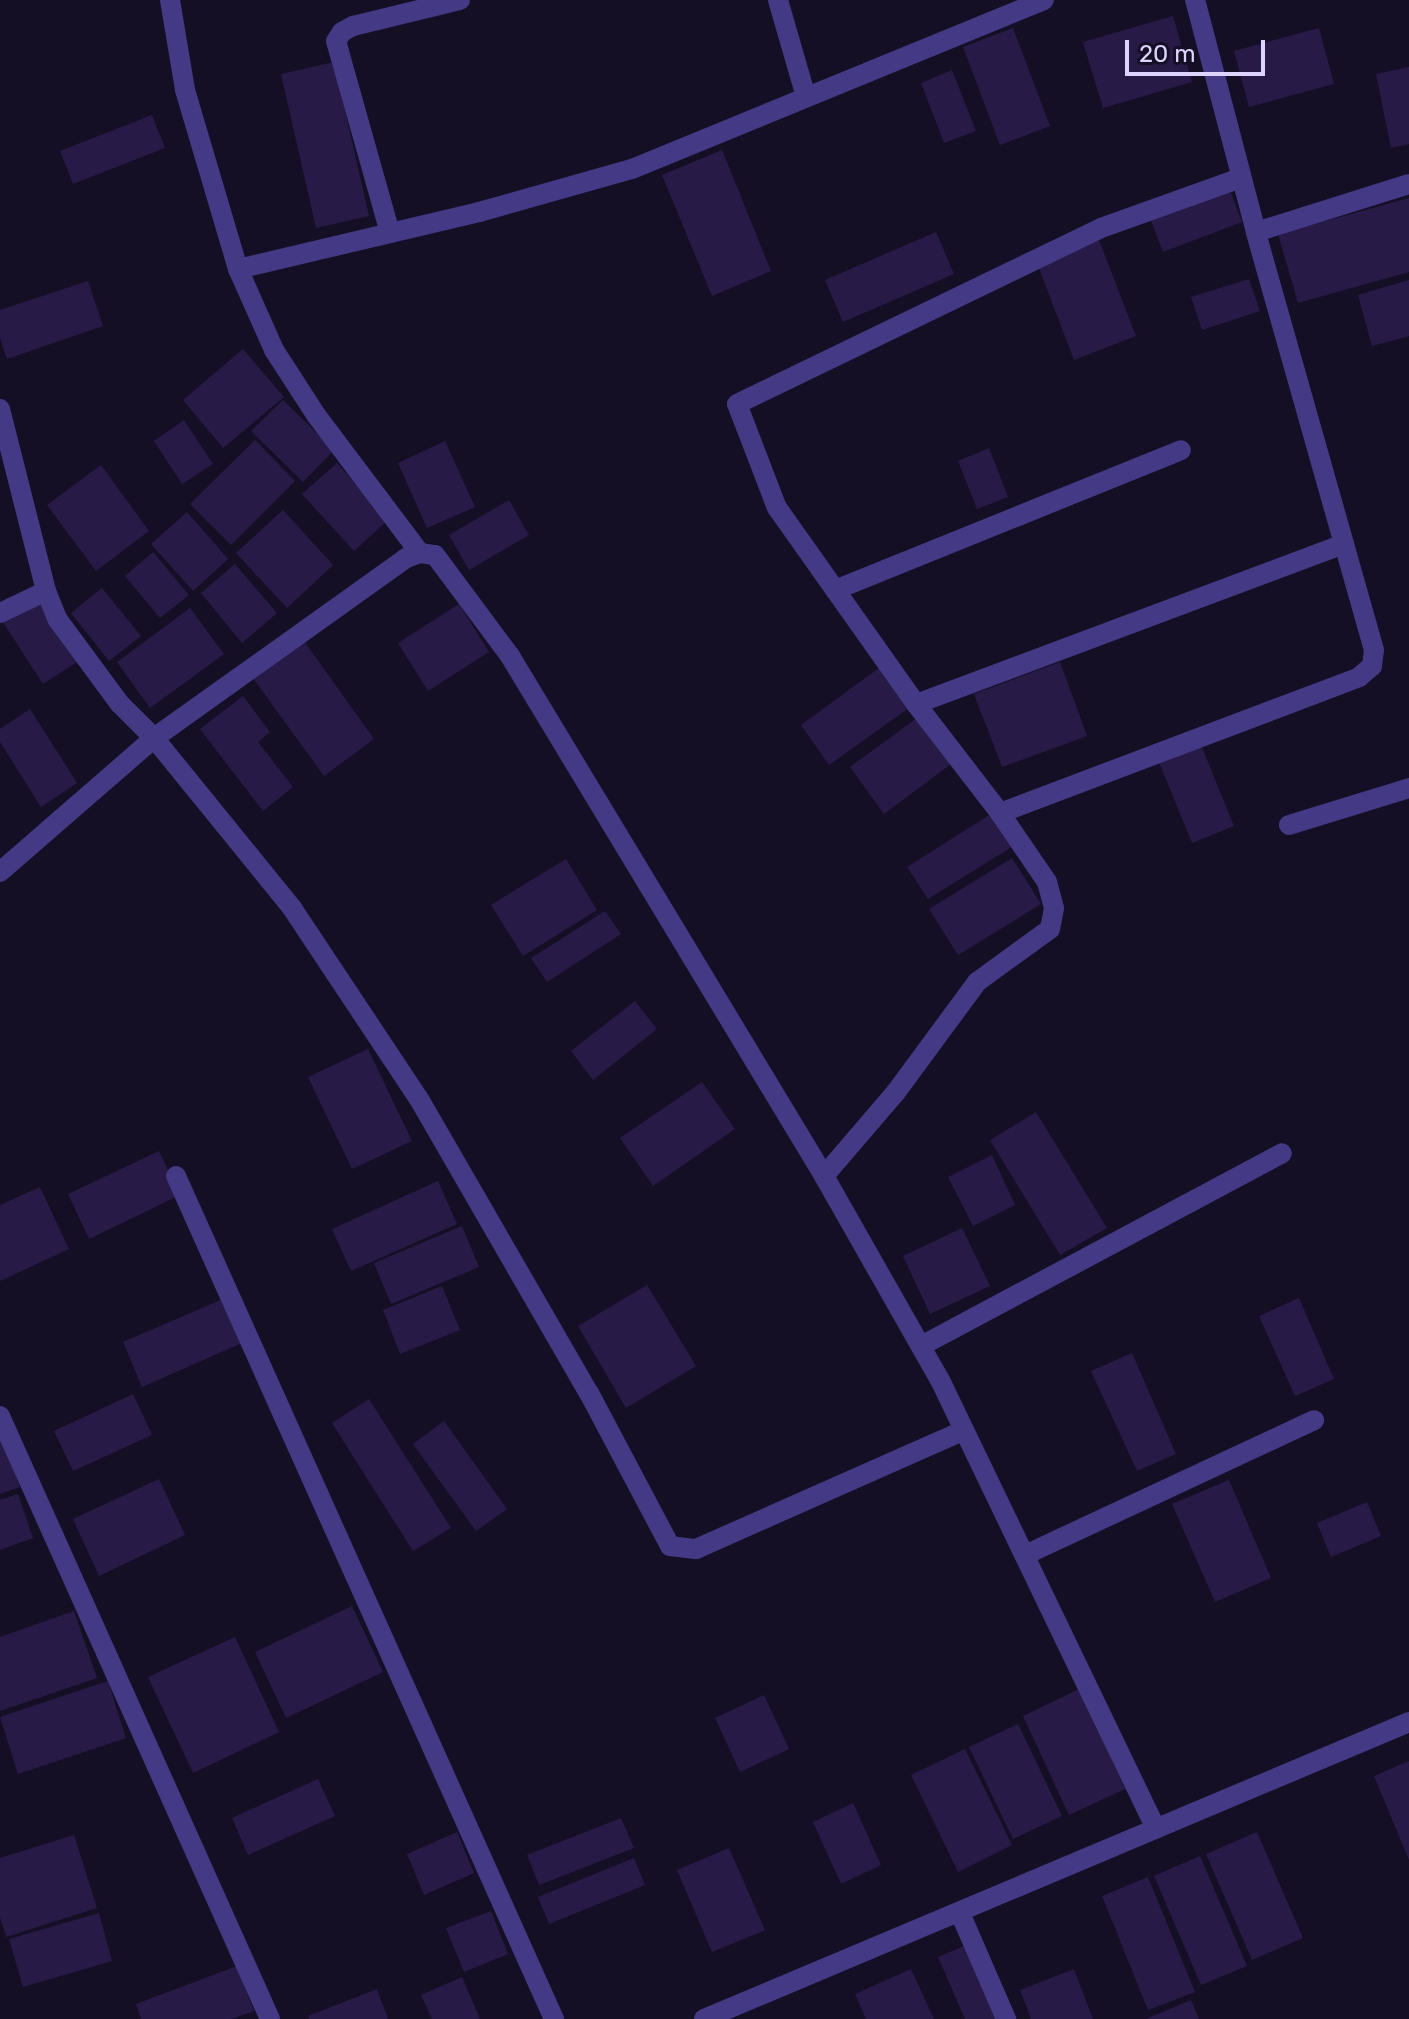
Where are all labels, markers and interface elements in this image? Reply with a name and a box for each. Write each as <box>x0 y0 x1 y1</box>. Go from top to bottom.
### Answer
scale bar <box>1129 24 1269 74</box>
text: 20 m <box>1139 40 1196 68</box>

